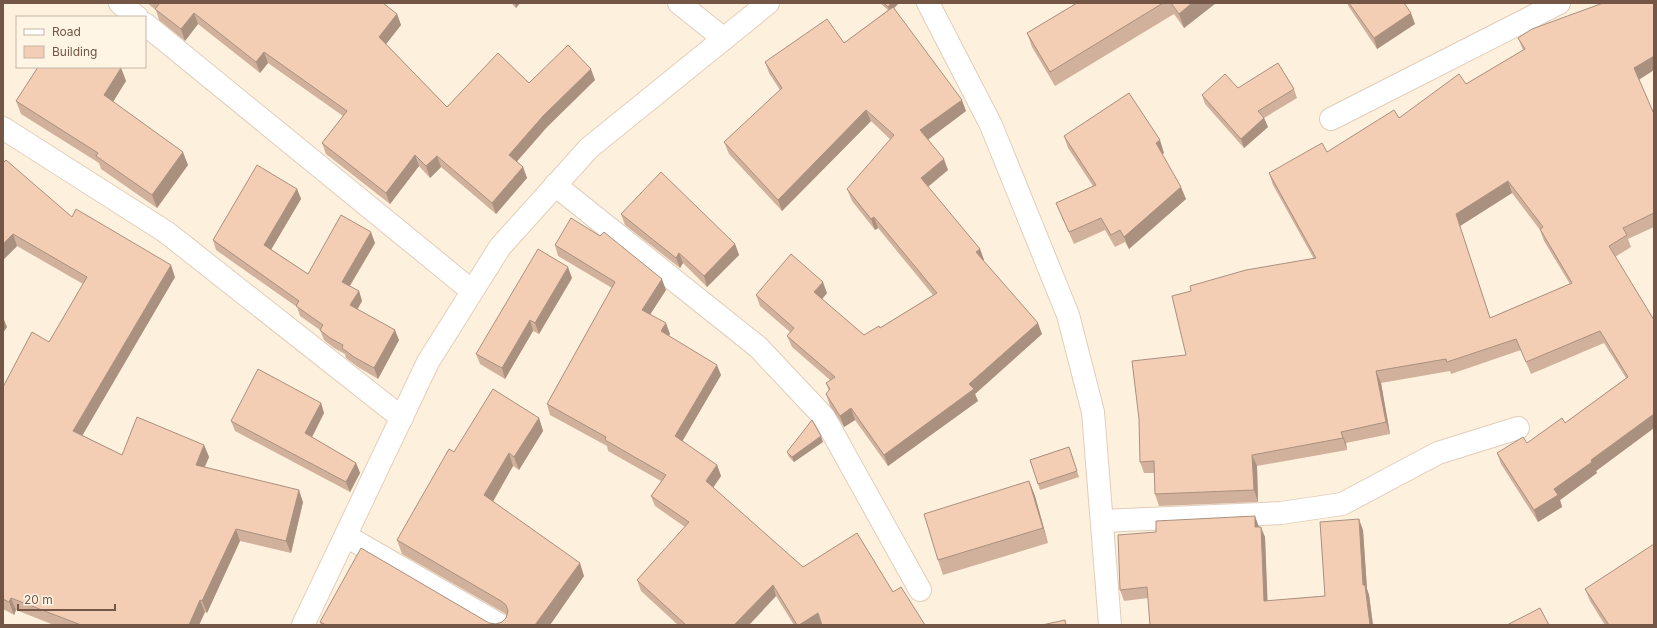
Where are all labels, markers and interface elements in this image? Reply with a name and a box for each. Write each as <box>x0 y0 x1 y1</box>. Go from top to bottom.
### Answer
legend <box>16 16 146 68</box>
text: Road <box>52 24 81 39</box>
text: Building <box>52 44 97 59</box>
scale bar <box>18 586 115 612</box>
text: 20 m <box>24 592 53 607</box>

